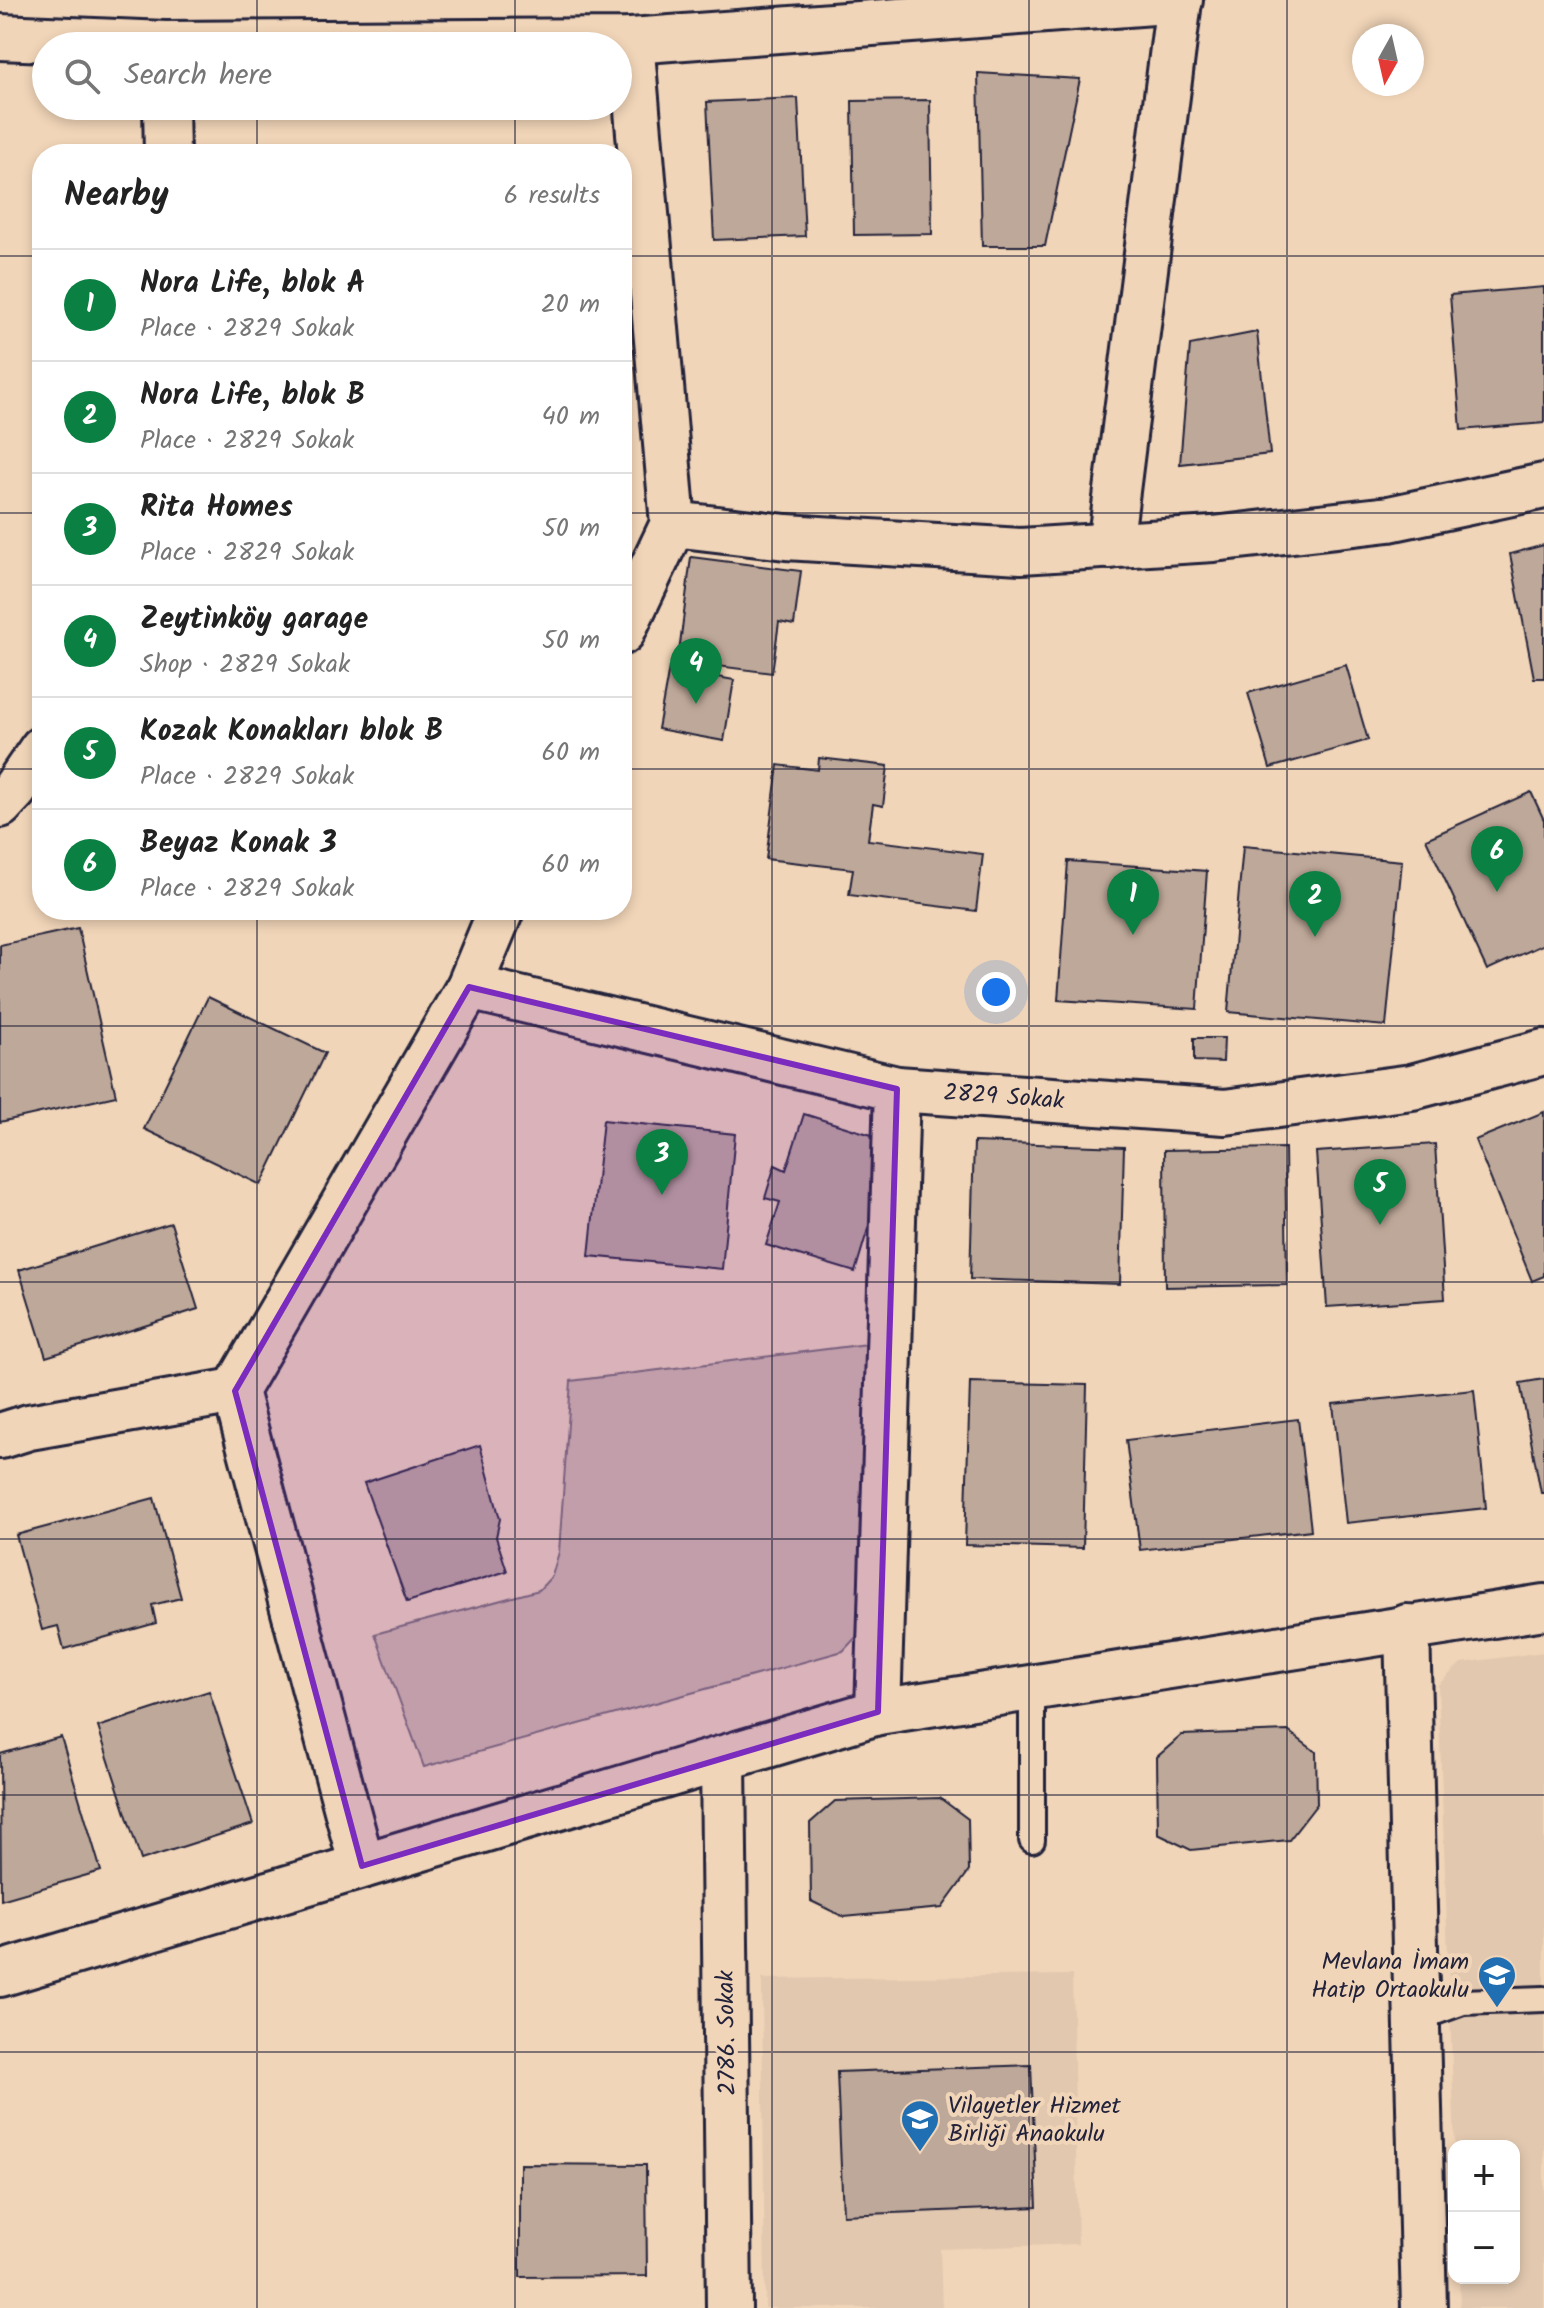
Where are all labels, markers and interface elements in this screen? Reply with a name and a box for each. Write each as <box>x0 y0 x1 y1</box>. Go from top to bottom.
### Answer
north arrow <box>1352 24 1424 96</box>
search box <box>32 32 632 120</box>
text: Search here <box>124 52 272 100</box>
icon: search <box>60 54 104 98</box>
text: Nearby <box>64 169 169 223</box>
text: 6 results <box>504 175 600 217</box>
text: Nora Life, blok A <box>140 260 366 308</box>
text: 1 <box>86 284 94 326</box>
text: 20 m <box>541 284 600 326</box>
text: Place · 2829 Sokak <box>140 308 354 350</box>
text: Nora Life, blok B <box>140 372 365 420</box>
text: 2 <box>82 396 98 438</box>
text: 40 m <box>542 396 600 438</box>
text: Place · 2829 Sokak <box>140 420 354 462</box>
text: Rita Homes <box>140 484 293 532</box>
text: 3 <box>83 508 97 550</box>
text: 50 m <box>542 508 600 550</box>
text: Place · 2829 Sokak <box>140 532 354 574</box>
text: Zeytinköy garage <box>140 596 368 644</box>
text: 4 <box>83 620 97 662</box>
text: 50 m <box>542 620 600 662</box>
pin: 4 <box>670 638 722 704</box>
text: Shop · 2829 Sokak <box>140 644 350 686</box>
text: Kozak Konakları blok B <box>140 708 443 756</box>
text: 5 <box>83 732 97 774</box>
text: 60 m <box>541 732 600 774</box>
text: Place · 2829 Sokak <box>140 756 354 798</box>
text: Beyaz Konak 3 <box>140 820 337 868</box>
pin: 6 <box>1471 826 1523 892</box>
text: 6 <box>83 844 97 886</box>
text: 60 m <box>541 844 600 886</box>
text: Place · 2829 Sokak <box>140 868 354 910</box>
pin: 1 <box>1107 869 1159 935</box>
pin: 2 <box>1289 871 1341 937</box>
your location <box>976 972 1016 1012</box>
street label: 2829 Sokak <box>942 1074 1066 1121</box>
pin: 3 <box>636 1129 688 1195</box>
pin: 5 <box>1354 1159 1406 1225</box>
place label: Mevlana İmam Hatip Ortaokulu <box>1311 1943 1469 2010</box>
school or university icon: Mevlana İmam Hatip Ortaokulu <box>1476 1954 1518 2009</box>
street label: 2786. Sokak <box>707 1969 748 2096</box>
place label: Vilayetler Hizmet Birliği Anaokulu <box>948 2087 1121 2154</box>
school or university icon: Vilayetler Hizmet Birliği Anaokulu <box>899 2098 941 2153</box>
map controls <box>1448 2140 1520 2284</box>
button: + <box>1448 2140 1520 2212</box>
button: − <box>1448 2212 1520 2284</box>

